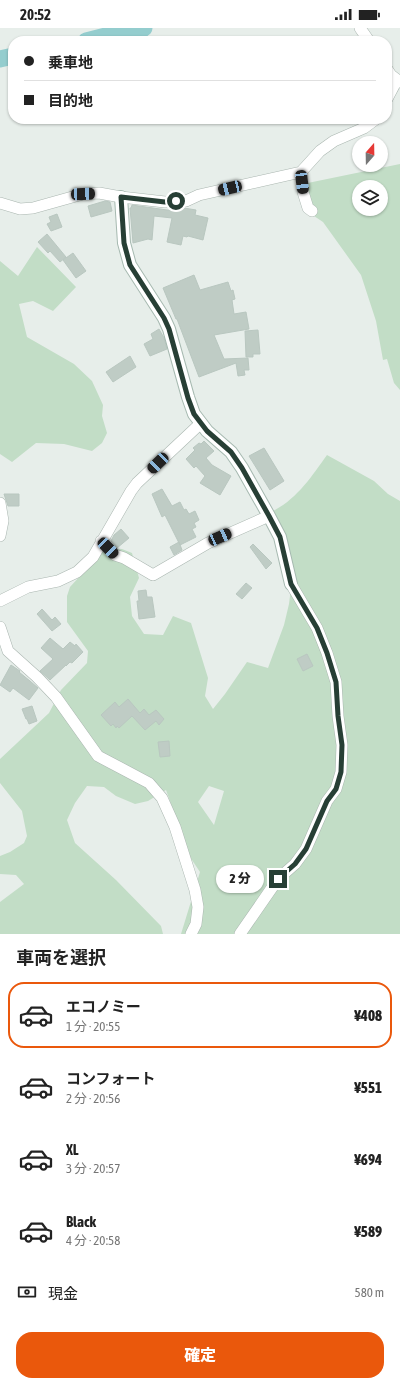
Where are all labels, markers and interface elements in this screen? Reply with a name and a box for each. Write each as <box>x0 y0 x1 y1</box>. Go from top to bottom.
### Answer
text: 20:52 <box>20 6 51 23</box>
text: 乗車地 <box>48 54 93 71</box>
text: 目的地 <box>48 92 93 109</box>
north arrow <box>352 136 388 172</box>
map controls <box>352 136 388 216</box>
car <box>295 169 309 195</box>
car <box>217 179 243 197</box>
button: layers <box>352 180 388 216</box>
car <box>71 188 95 200</box>
route start <box>167 192 185 210</box>
car <box>145 450 171 476</box>
car <box>207 527 233 547</box>
car <box>95 535 121 561</box>
callout: 2 分 <box>216 865 264 893</box>
route end <box>269 870 287 888</box>
text: 2 分 <box>230 871 250 886</box>
text: 車両を選択 <box>16 947 106 968</box>
icon: car <box>18 997 54 1033</box>
text: エコノミー <box>66 998 141 1015</box>
text: ¥408 <box>354 1007 382 1024</box>
text: 1 分 · 20:55 <box>66 1019 120 1034</box>
icon: car <box>18 1069 54 1105</box>
text: コンフォート <box>66 1070 156 1087</box>
text: ¥551 <box>354 1079 382 1096</box>
text: 2 分 · 20:56 <box>66 1091 120 1106</box>
icon: car <box>18 1141 54 1177</box>
text: XL <box>66 1141 79 1158</box>
text: ¥694 <box>354 1151 382 1168</box>
text: 3 分 · 20:57 <box>66 1161 120 1176</box>
icon: car <box>18 1213 54 1249</box>
text: Black <box>66 1213 96 1230</box>
text: ¥589 <box>354 1223 382 1240</box>
text: 4 分 · 20:58 <box>66 1233 120 1248</box>
icon: cash <box>16 1281 38 1303</box>
text: 現金 <box>48 1285 78 1302</box>
text: 580 m <box>355 1285 384 1300</box>
button: 確定 <box>16 1332 384 1378</box>

